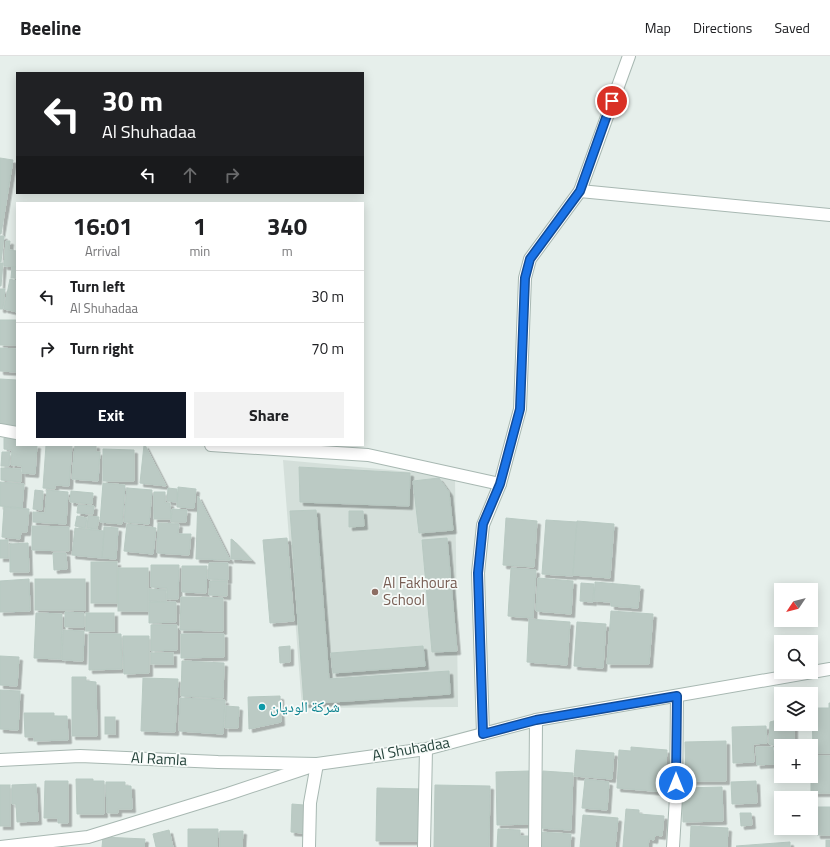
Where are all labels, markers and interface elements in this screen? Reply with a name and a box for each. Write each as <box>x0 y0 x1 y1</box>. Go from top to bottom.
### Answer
text: Beeline <box>20 13 81 42</box>
text: Map <box>645 17 671 38</box>
text: Directions <box>693 17 752 38</box>
text: Saved <box>774 17 810 38</box>
text: 30 m <box>102 79 163 122</box>
pin <box>595 84 629 118</box>
icon: left <box>36 88 88 140</box>
icon: arrive <box>601 90 623 112</box>
text: Al Shuhadaa <box>102 118 196 145</box>
icon: left <box>137 164 159 186</box>
icon: ahead <box>179 164 201 186</box>
icon: right <box>221 164 243 186</box>
text: 16:01 <box>73 208 133 244</box>
text: 1 <box>193 208 207 244</box>
text: 340 <box>267 208 307 244</box>
text: Arrival <box>85 241 120 261</box>
text: min <box>189 241 210 261</box>
text: m <box>282 241 293 261</box>
text: Turn left <box>70 275 125 298</box>
text: 30 m <box>311 285 344 308</box>
icon: left <box>36 286 58 308</box>
text: Al Shuhadaa <box>70 298 138 318</box>
text: Turn right <box>70 337 134 360</box>
text: 70 m <box>311 337 344 360</box>
icon: right <box>36 338 58 360</box>
button: Exit <box>36 392 186 438</box>
button: Share <box>194 392 344 438</box>
place label: Al Fakhoura School <box>383 571 458 611</box>
north arrow <box>774 583 818 627</box>
map controls <box>774 583 818 835</box>
marker: Al Fakhoura School <box>370 587 380 597</box>
button: search <box>774 635 818 679</box>
button: layers <box>774 687 818 731</box>
place label: شركة الوديان <box>270 695 340 718</box>
marker: شركة الوديان <box>257 702 267 712</box>
street label: Al Shuhadaa <box>370 730 452 767</box>
button: + <box>774 739 818 783</box>
street label: Al Ramla <box>130 746 188 771</box>
position arrow <box>655 762 697 804</box>
button: − <box>774 791 818 835</box>

